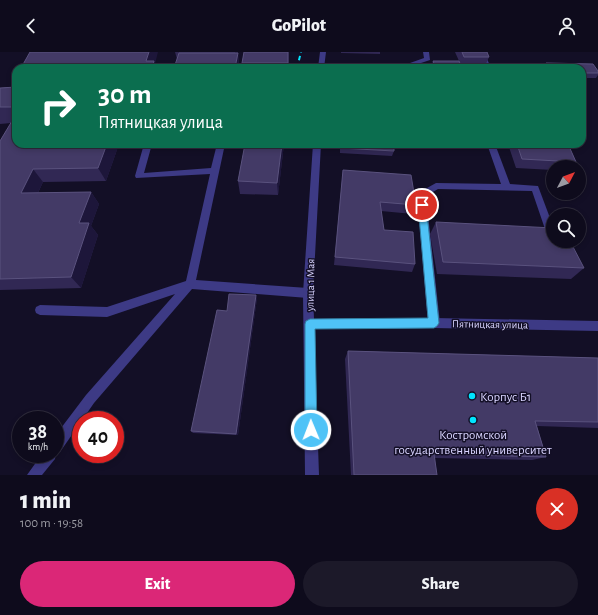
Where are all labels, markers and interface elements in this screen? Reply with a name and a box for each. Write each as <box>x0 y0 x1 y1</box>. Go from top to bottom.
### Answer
icon: back <box>20 15 42 37</box>
icon: person <box>556 15 578 37</box>
text: GoPilot <box>272 17 326 35</box>
icon: right <box>32 80 84 132</box>
text: 30 m <box>98 81 151 109</box>
text: Пятницкая улица <box>98 114 223 132</box>
north arrow <box>546 160 586 200</box>
map controls <box>546 160 586 248</box>
pin <box>405 188 439 222</box>
icon: arrive <box>411 194 433 216</box>
button: search <box>546 208 586 248</box>
street label: улица 1 Мая <box>305 259 316 312</box>
street label: Пятницкая улица <box>452 318 528 331</box>
marker: Корпус Б1 <box>467 391 477 401</box>
place label: Корпус Б1 <box>480 391 531 404</box>
position arrow <box>290 409 332 451</box>
speed limit sign: 40 <box>72 411 124 463</box>
marker: Костромской государственный университет <box>468 415 478 425</box>
text: 38 <box>29 422 47 442</box>
place label: Костромской государственный университет <box>394 429 552 457</box>
text: km/h <box>28 442 48 452</box>
button: close <box>536 488 578 530</box>
text: 1 min <box>20 489 71 513</box>
text: 100 m · 19:58 <box>20 517 83 530</box>
button: Exit <box>20 561 295 607</box>
button: Share <box>303 561 578 607</box>

